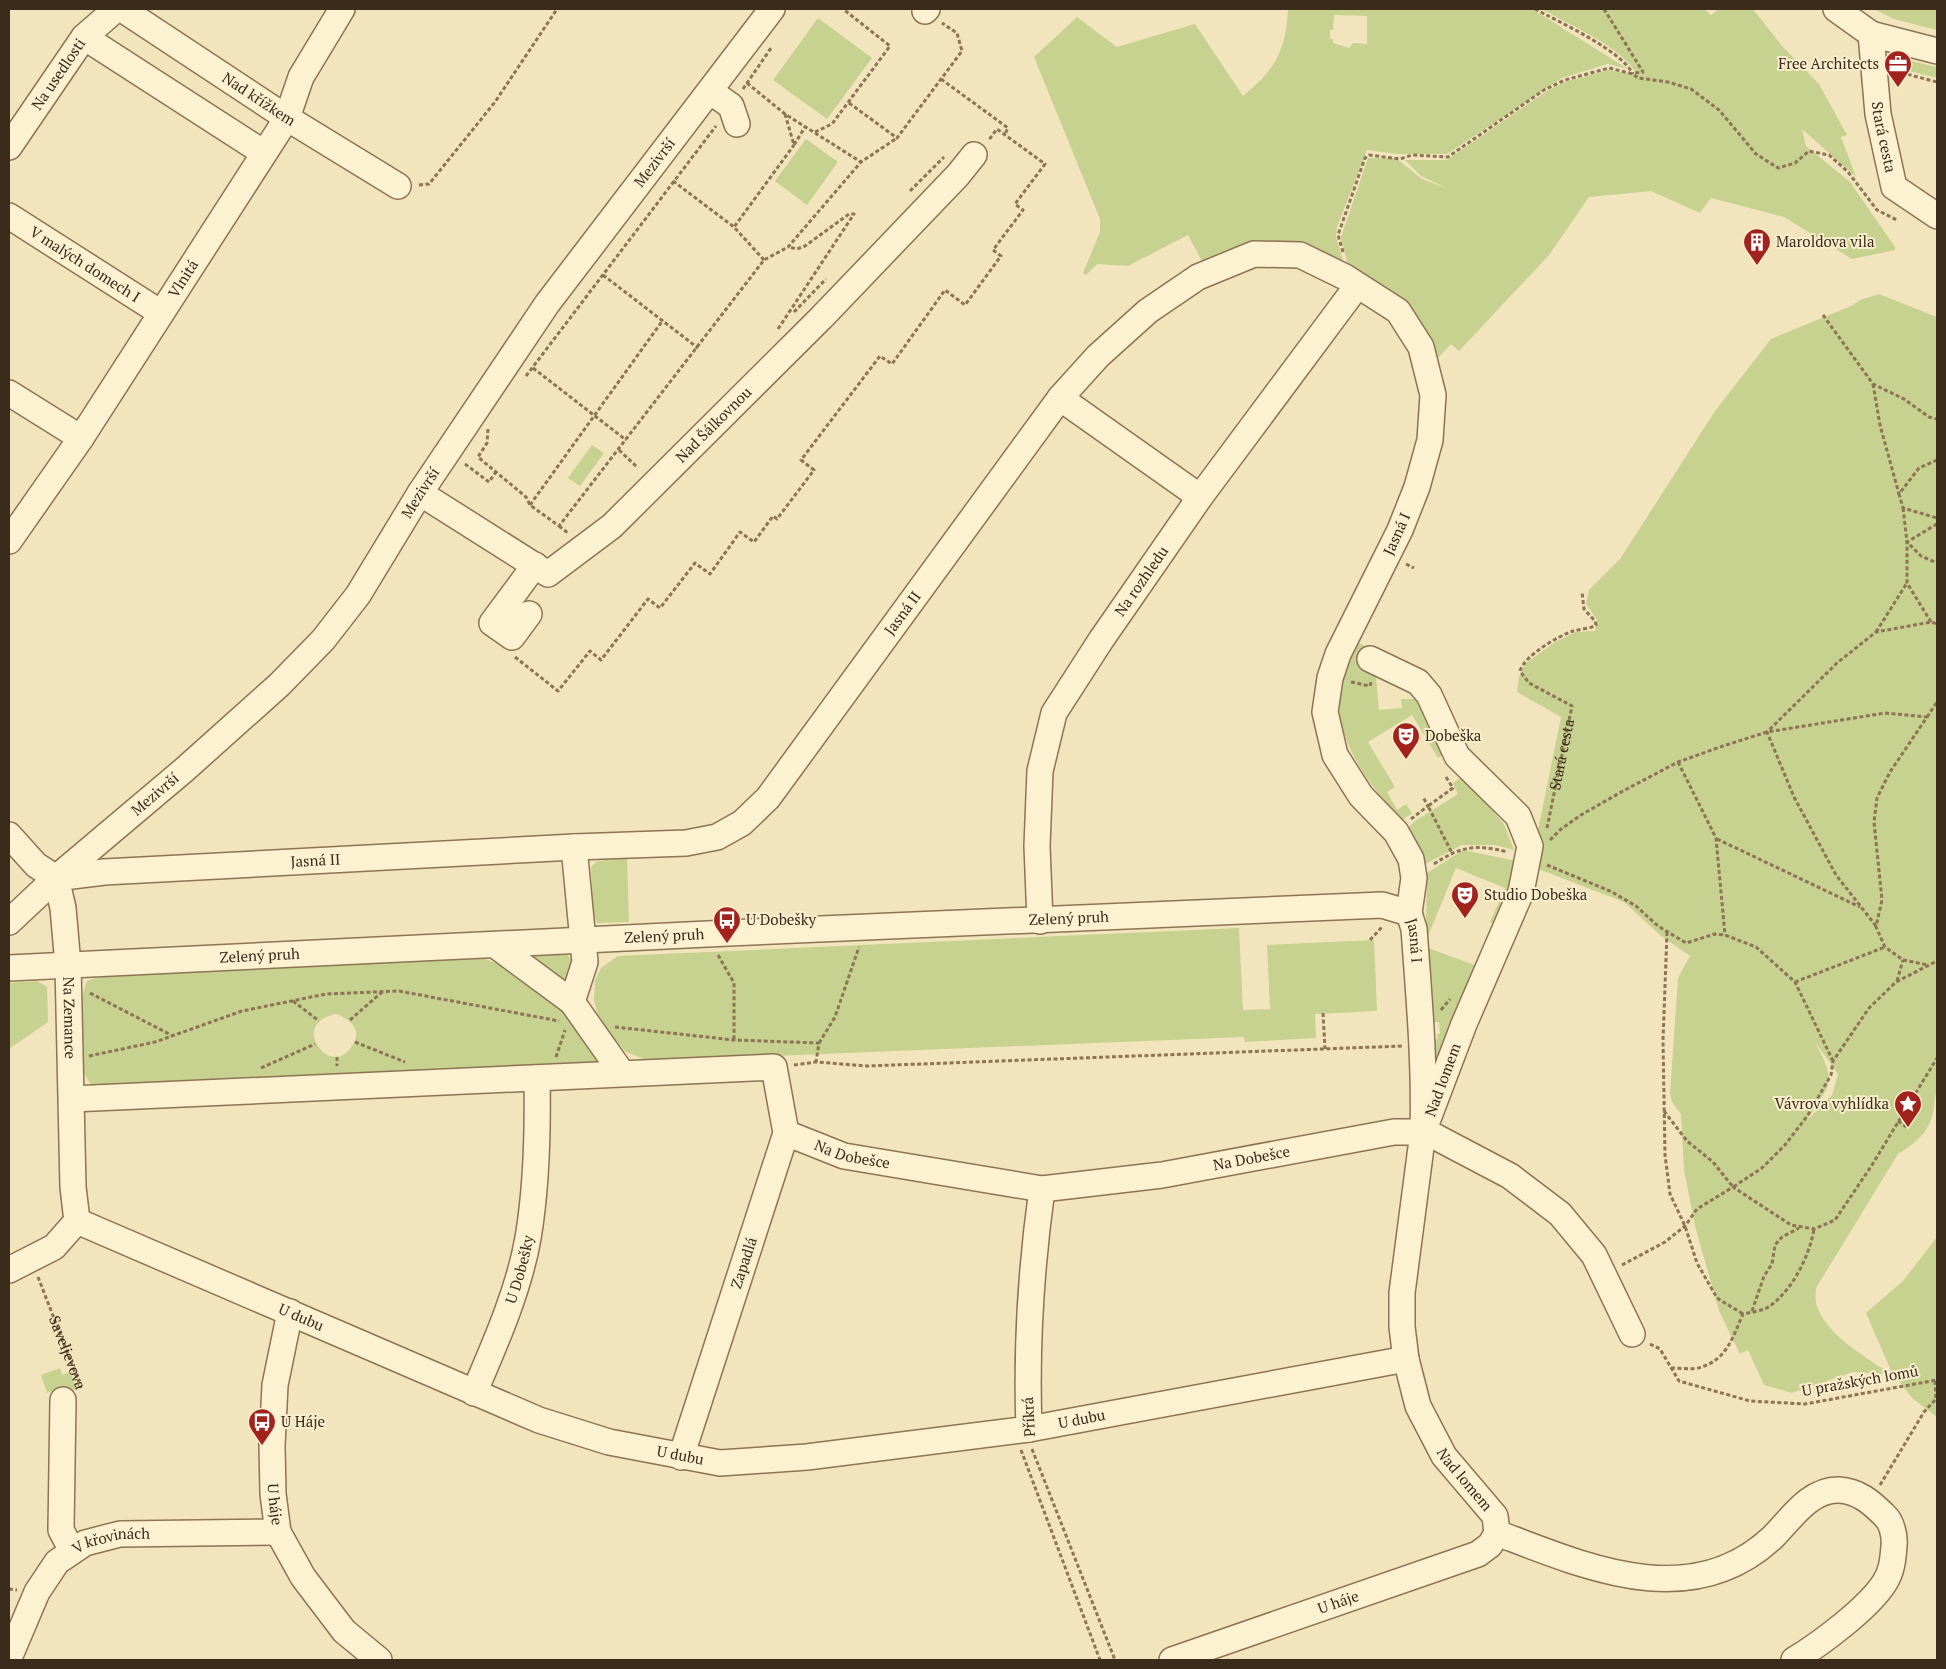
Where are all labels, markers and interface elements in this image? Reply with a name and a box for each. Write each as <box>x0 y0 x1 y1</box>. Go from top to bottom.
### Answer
street label: Na usedlosti <box>26 34 89 113</box>
office icon: Free Architects <box>1883 49 1913 88</box>
place label: Free Architects <box>1778 53 1879 73</box>
street label: Nad křížkem <box>219 67 300 130</box>
street label: Stará cesta <box>1868 101 1902 175</box>
street label: Mezivrší <box>629 133 679 191</box>
street label: V malých domech I <box>26 221 144 306</box>
building icon: Maroldova vila <box>1742 227 1772 266</box>
place label: Maroldova vila <box>1776 231 1875 251</box>
street label: Vlnitá <box>163 255 202 301</box>
street label: Nad Šálkovnou <box>671 382 756 466</box>
street label: Mezivrší <box>396 463 444 522</box>
street label: Jasná I <box>1378 509 1414 558</box>
street label: Na rozhledu <box>1109 541 1172 620</box>
street label: Jasná II <box>879 587 925 639</box>
street label: Stará cesta <box>1544 717 1578 792</box>
theatre icon: Dobeška <box>1391 721 1421 760</box>
place label: Dobeška <box>1425 725 1482 745</box>
street label: Mezivrší <box>126 767 183 820</box>
street label: Jasná II <box>290 848 341 871</box>
theatre icon: Studio Dobeška <box>1450 880 1480 919</box>
place label: Studio Dobeška <box>1484 884 1588 904</box>
bus stop icon: U Dobešky <box>712 905 742 944</box>
street label: Zelený pruh <box>1028 906 1110 929</box>
place label: U Dobešky <box>746 909 817 929</box>
street label: Jasná I <box>1402 916 1428 964</box>
street label: Zelený pruh <box>624 923 705 947</box>
street label: Zelený pruh <box>219 943 300 967</box>
street label: Na Zemance <box>59 976 81 1059</box>
street label: Nad lomem <box>1420 1040 1465 1119</box>
place icon: Vávrova vyhlídka <box>1893 1089 1923 1128</box>
place label: Vávrova vyhlídka <box>1774 1093 1889 1113</box>
street label: Na Dobešce <box>812 1134 892 1173</box>
street label: Na Dobešce <box>1211 1141 1291 1174</box>
street label: U Dobešky <box>500 1233 537 1306</box>
street label: Zapadlá <box>725 1234 761 1291</box>
street label: U dubu <box>276 1298 328 1335</box>
street label: Saveljevova <box>45 1313 92 1392</box>
street label: U pražských lomů <box>1800 1360 1920 1400</box>
street label: Příkrá <box>1017 1396 1039 1438</box>
street label: U dubu <box>1056 1404 1107 1432</box>
bus stop icon: U Háje <box>247 1407 277 1446</box>
place label: U Háje <box>281 1411 325 1431</box>
street label: U dubu <box>655 1440 706 1469</box>
street label: Nad lomem <box>1433 1444 1497 1515</box>
street label: U háje <box>264 1483 288 1526</box>
street label: V křovinách <box>68 1523 150 1558</box>
street label: U háje <box>1315 1585 1361 1618</box>

